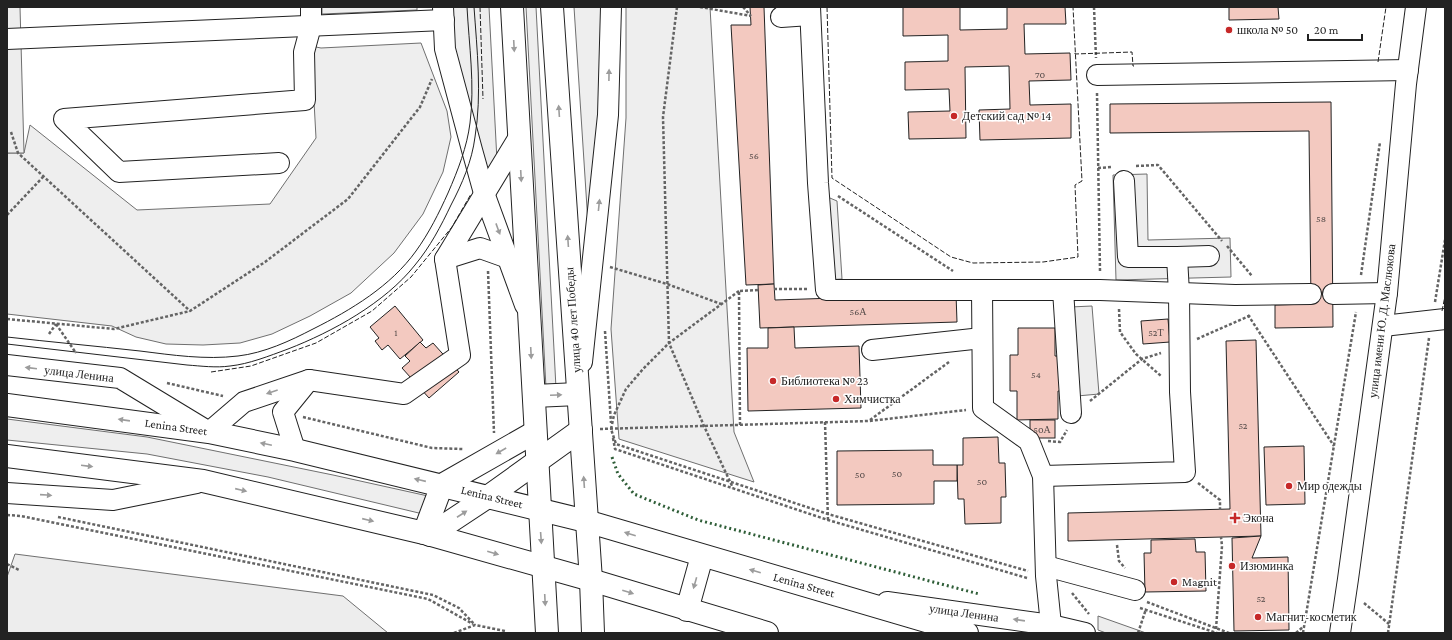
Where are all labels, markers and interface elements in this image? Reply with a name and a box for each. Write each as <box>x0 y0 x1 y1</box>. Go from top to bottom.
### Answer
scale bar <box>1308 16 1362 42</box>
place label: школа № 50 <box>1237 23 1298 37</box>
text: 20 m <box>1314 23 1339 37</box>
marker: школа № 50 <box>1224 25 1234 35</box>
one-way arrow <box>511 40 518 52</box>
one-way arrow <box>606 69 613 81</box>
house number: 70 <box>1035 69 1045 80</box>
one-way arrow <box>556 105 563 117</box>
place label: Детский сад № 14 <box>962 109 1051 123</box>
marker: Детский сад № 14 <box>949 111 959 121</box>
house number: 56 <box>749 150 759 161</box>
one-way arrow <box>518 170 525 182</box>
one-way arrow <box>596 199 603 211</box>
house number: 58 <box>1316 213 1326 224</box>
one-way arrow <box>495 224 501 236</box>
one-way arrow <box>564 235 571 247</box>
street label: улица имени Ю. Д. Маслюкова <box>1366 242 1398 399</box>
street label: улица 40 лет Победы <box>562 267 584 373</box>
house number: 56А <box>849 306 867 317</box>
house number: 1 <box>394 327 398 338</box>
house number: 52Т <box>1148 327 1164 338</box>
one-way arrow <box>528 347 535 359</box>
street label: улица Ленина <box>43 363 115 385</box>
one-way arrow <box>25 365 37 371</box>
house number: 54 <box>1031 369 1041 380</box>
place label: Библиотека № 23 <box>781 374 869 388</box>
marker: Библиотека № 23 <box>768 376 778 386</box>
one-way arrow <box>266 389 278 395</box>
one-way arrow <box>550 392 563 398</box>
place label: Химчистка <box>844 392 901 406</box>
marker: Химчистка <box>831 394 841 404</box>
street label: Lenina Street <box>144 416 209 438</box>
one-way arrow <box>118 417 130 423</box>
house number: 52 <box>1238 420 1248 431</box>
house number: 50А <box>1033 424 1052 435</box>
one-way arrow <box>260 440 272 446</box>
one-way arrow <box>495 448 507 454</box>
one-way arrow <box>81 463 93 469</box>
house number: 50 <box>892 468 903 479</box>
house number: 50 <box>855 469 866 480</box>
one-way arrow <box>413 476 426 482</box>
one-way arrow <box>580 476 587 488</box>
house number: 50 <box>977 476 988 487</box>
place label: Мир одежды <box>1297 479 1362 493</box>
marker: Мир одежды <box>1284 481 1294 491</box>
street label: Lenina Street <box>460 483 525 512</box>
one-way arrow <box>235 488 247 494</box>
one-way arrow <box>40 492 52 499</box>
one-way arrow <box>457 510 468 518</box>
place label: Экона <box>1243 511 1275 525</box>
marker: Экона <box>1230 513 1240 523</box>
one-way arrow <box>362 517 374 523</box>
one-way arrow <box>624 531 636 537</box>
one-way arrow <box>537 532 544 544</box>
one-way arrow <box>488 550 500 556</box>
place label: Изюминка <box>1240 559 1294 573</box>
marker: Изюминка <box>1227 561 1237 571</box>
one-way arrow <box>749 568 761 574</box>
street label: Lenina Street <box>772 570 837 601</box>
place label: Magnit <box>1182 575 1218 589</box>
one-way arrow <box>692 577 698 589</box>
marker: Magnit <box>1169 577 1179 587</box>
one-way arrow <box>622 589 634 595</box>
house number: 52 <box>1256 593 1266 604</box>
one-way arrow <box>541 594 548 606</box>
street label: улица Ленина <box>928 601 1000 625</box>
place label: Магнит-косметик <box>1266 610 1357 624</box>
marker: Магнит-косметик <box>1253 612 1263 622</box>
one-way arrow <box>1013 617 1025 623</box>

